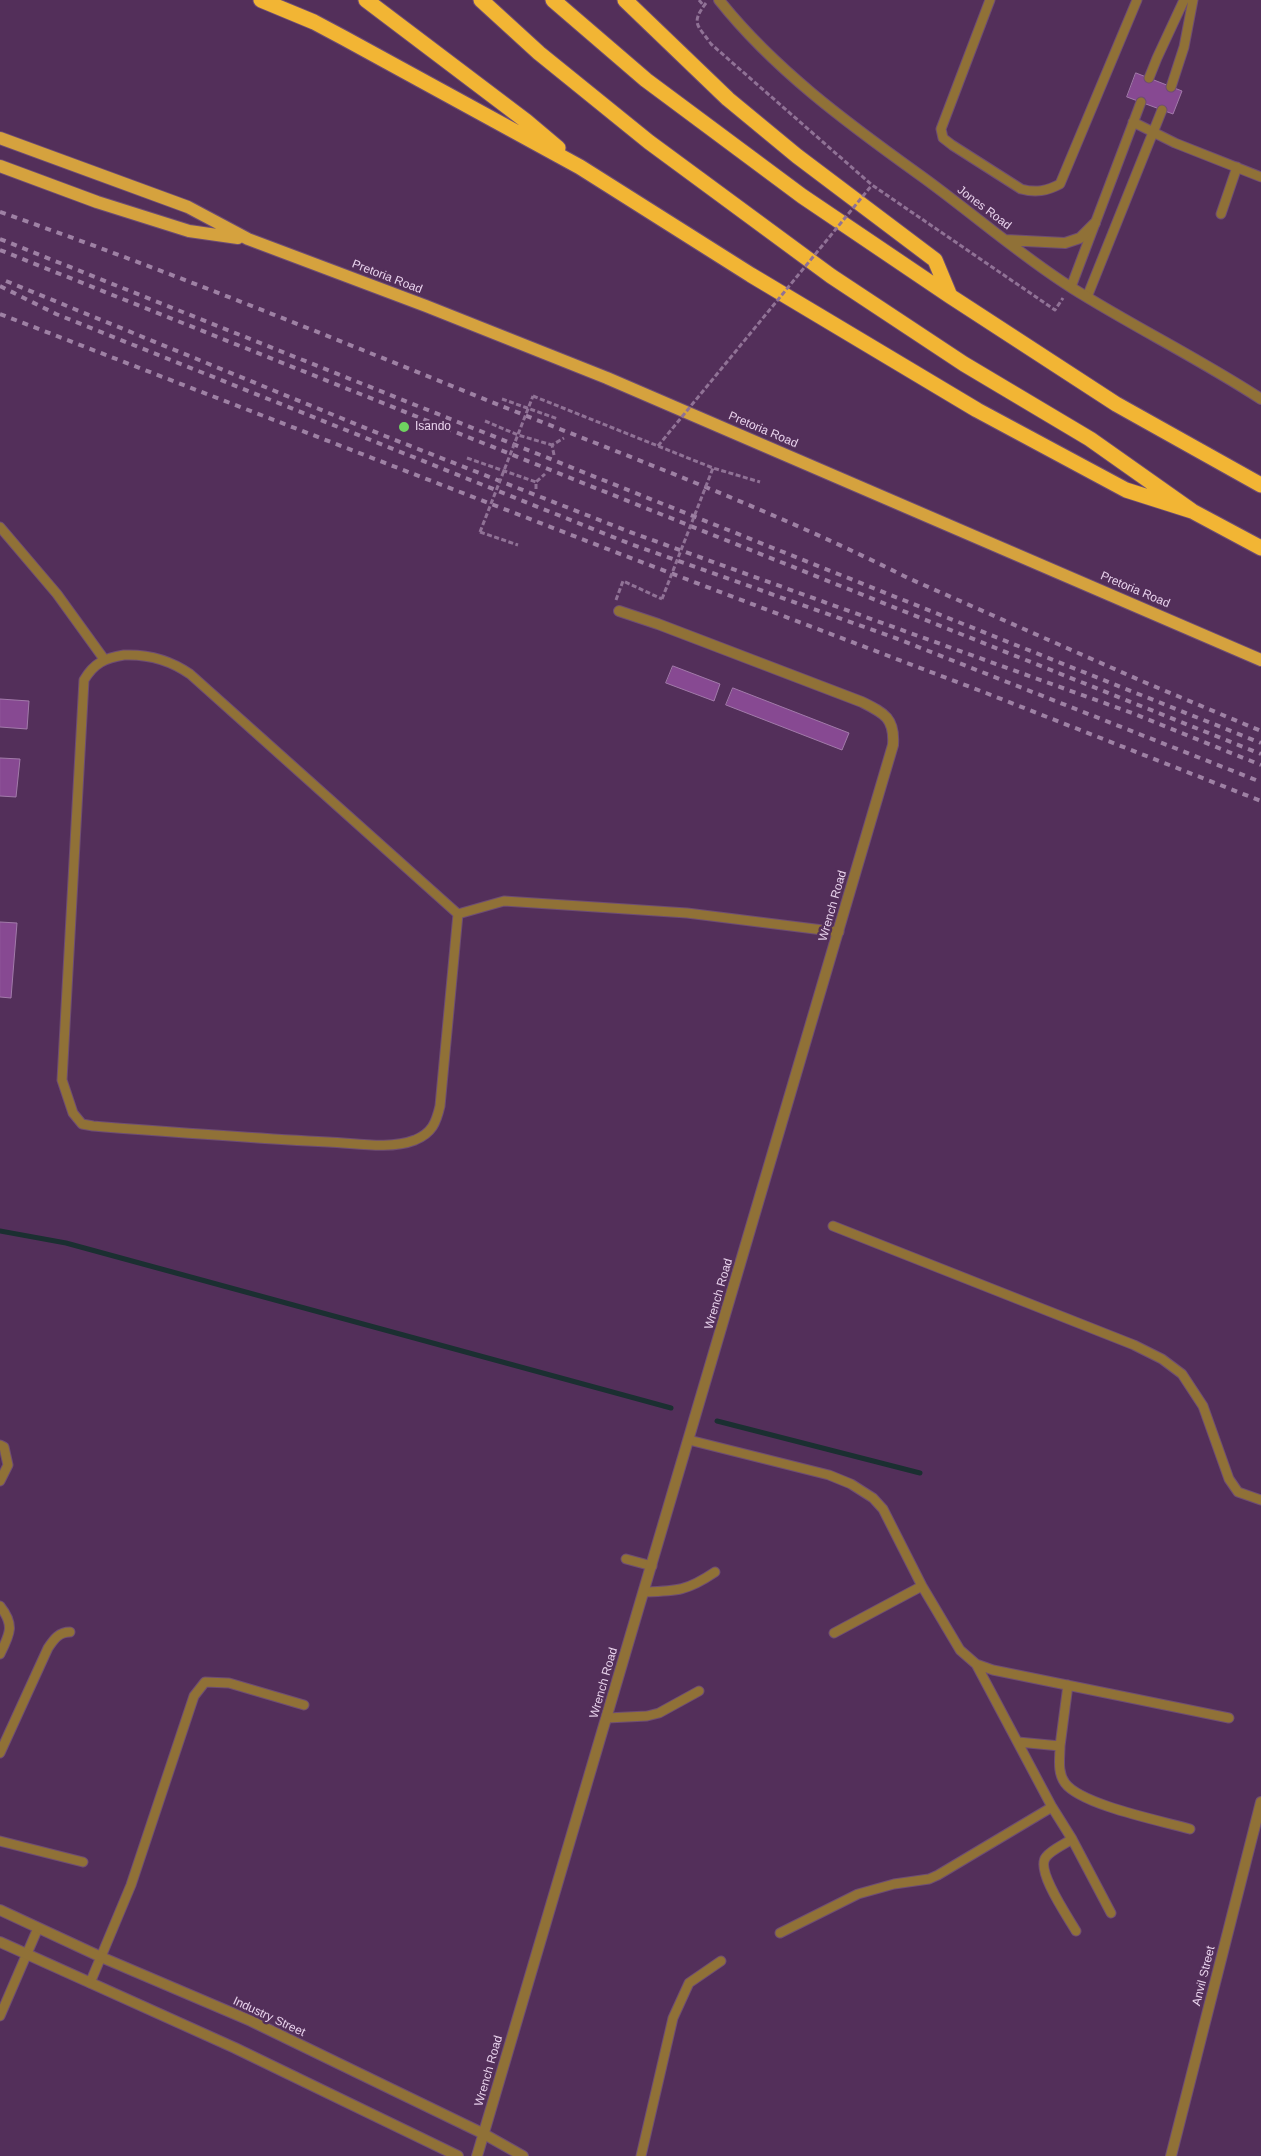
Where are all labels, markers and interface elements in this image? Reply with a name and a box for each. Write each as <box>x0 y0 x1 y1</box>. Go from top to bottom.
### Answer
street label: Jones Road <box>954 183 1014 233</box>
street label: Pretoria Road <box>350 257 424 297</box>
street label: Pretoria Road <box>726 409 800 451</box>
marker: Isando <box>397 420 411 434</box>
place label: Isando <box>415 420 451 434</box>
street label: Pretoria Road <box>1098 569 1172 611</box>
street label: Wrench Road <box>816 869 850 943</box>
street label: Wrench Road <box>702 1257 736 1331</box>
street label: Wrench Road <box>587 1646 621 1720</box>
street label: Anvil Street <box>1190 1944 1218 2008</box>
street label: Industry Street <box>231 1994 307 2040</box>
street label: Wrench Road <box>472 2034 506 2108</box>

